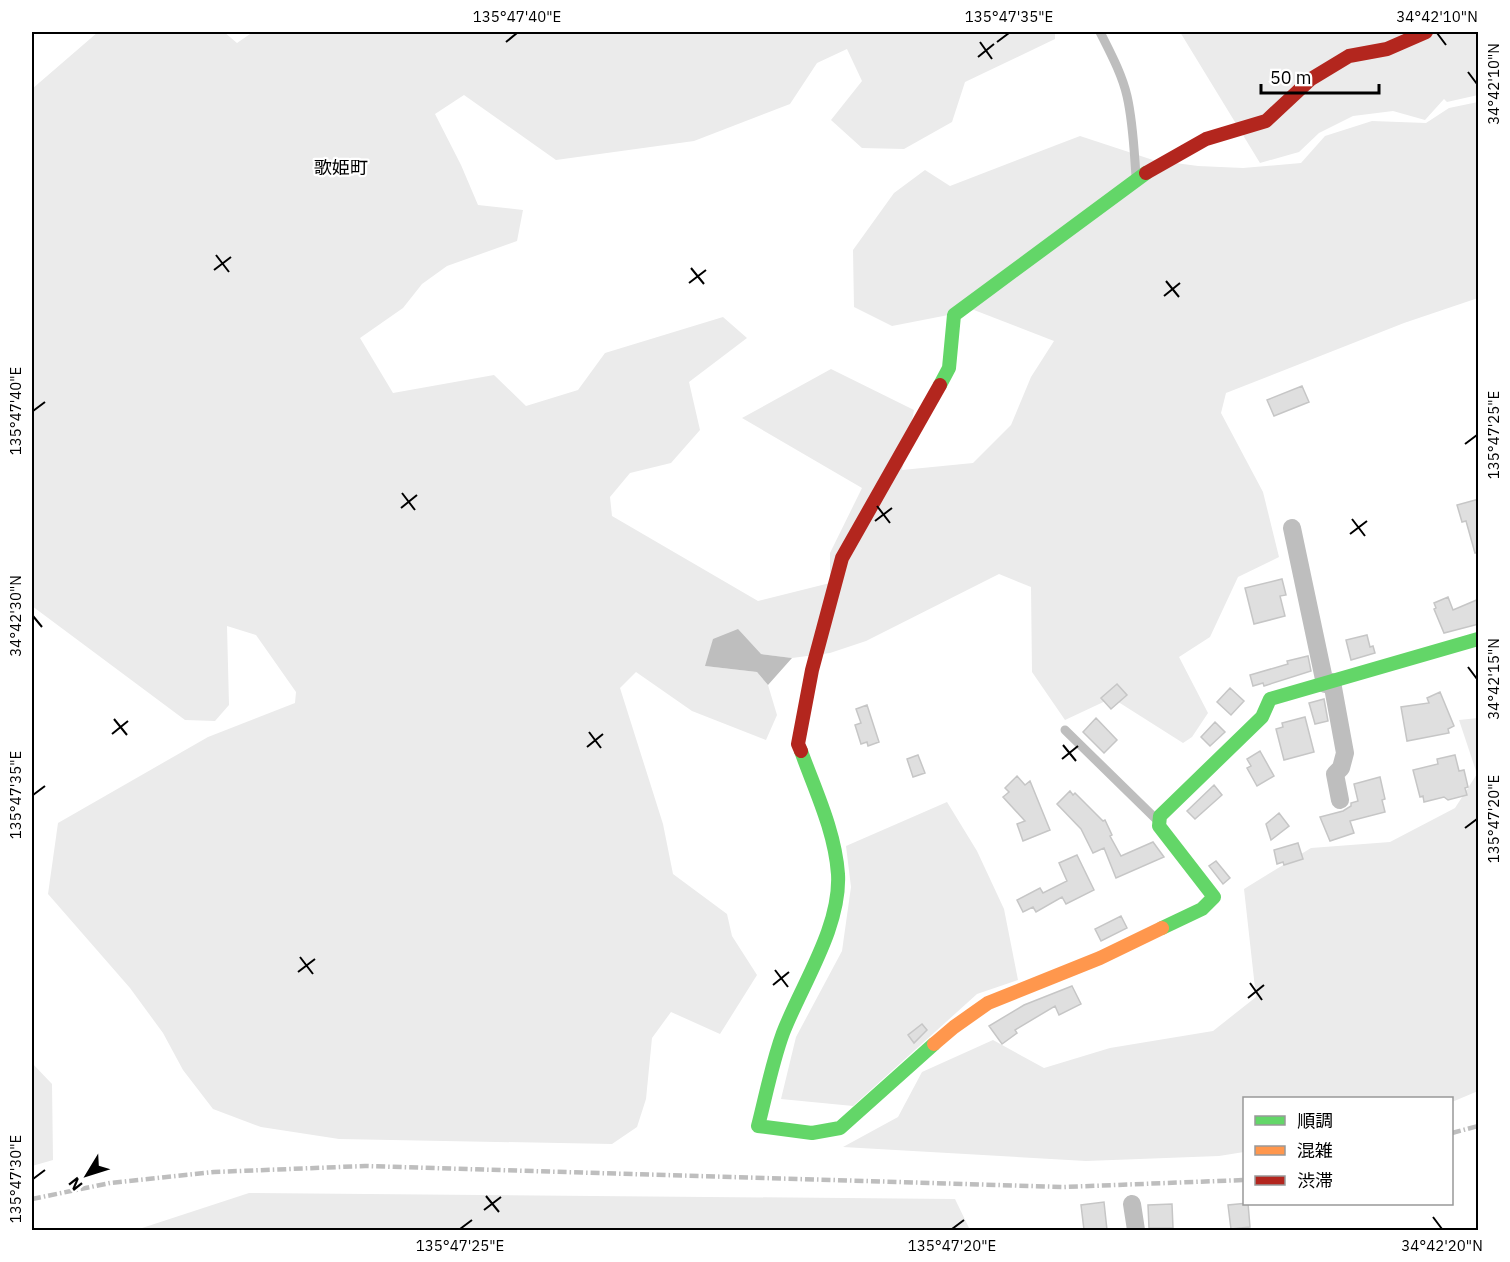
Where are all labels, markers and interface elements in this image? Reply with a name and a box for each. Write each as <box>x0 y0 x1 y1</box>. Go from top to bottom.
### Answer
text: 135°47'40"E <box>473 7 561 26</box>
text: 135°47'35"E <box>965 7 1053 26</box>
text: 34°42'10"N <box>1396 7 1478 26</box>
text: 34°42'10"N <box>1484 43 1503 125</box>
scale bar <box>1261 57 1380 95</box>
text: 50 m <box>1270 66 1312 89</box>
district label: 歌姫町 <box>314 156 368 179</box>
text: 135°47'40"E <box>6 367 25 455</box>
text: 135°47'25"E <box>1484 391 1503 479</box>
text: 34°42'30"N <box>6 575 25 657</box>
text: 34°42'15"N <box>1484 638 1503 720</box>
text: 135°47'35"E <box>6 751 25 839</box>
text: 135°47'20"E <box>1484 775 1503 863</box>
legend <box>1243 1097 1453 1205</box>
text: 順調 <box>1297 1109 1333 1132</box>
text: 135°47'30"E <box>6 1135 25 1223</box>
text: 混雑 <box>1297 1139 1333 1162</box>
north arrow <box>57 1145 117 1205</box>
text: 渋滞 <box>1297 1169 1333 1192</box>
text: N <box>64 1174 87 1195</box>
text: 135°47'25"E <box>416 1236 504 1255</box>
text: 135°47'20"E <box>908 1236 996 1255</box>
text: 34°42'20"N <box>1401 1236 1483 1255</box>

